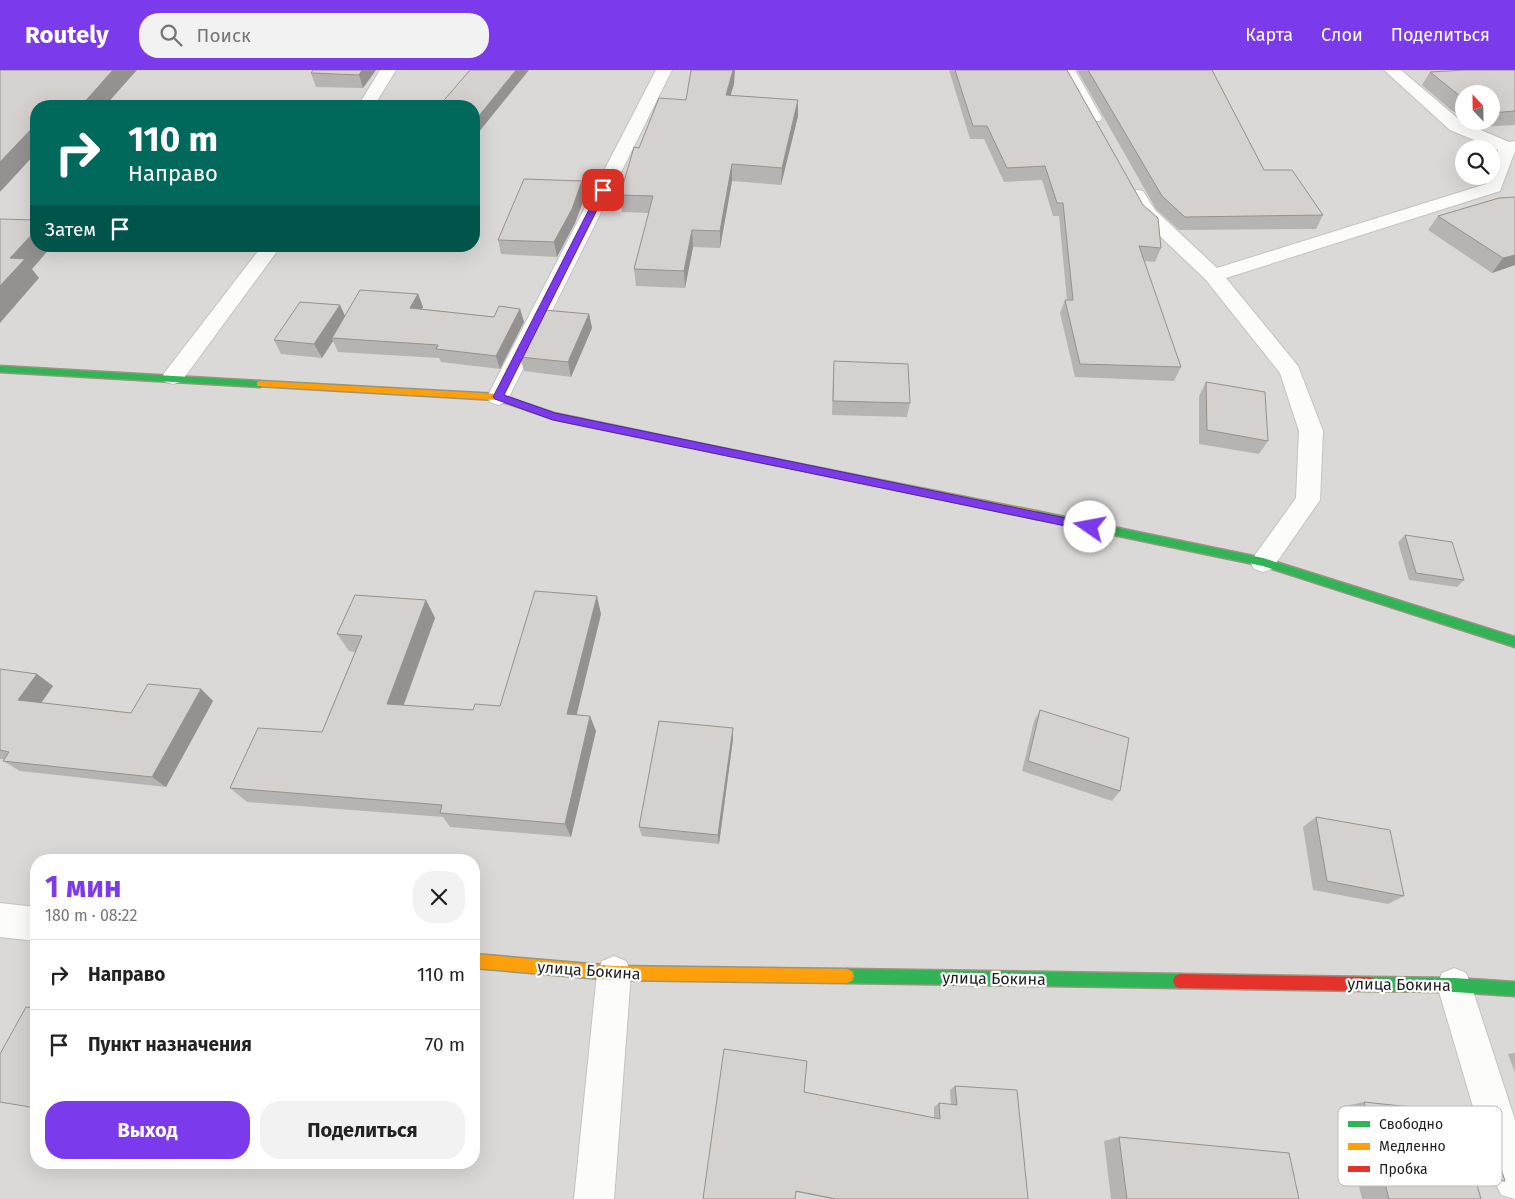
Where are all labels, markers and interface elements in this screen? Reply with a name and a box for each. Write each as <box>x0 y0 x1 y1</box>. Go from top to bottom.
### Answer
search box <box>139 13 489 58</box>
text: Routely <box>25 21 109 49</box>
icon: search <box>157 21 185 49</box>
text: Поиск <box>197 24 251 47</box>
text: Карта <box>1245 24 1293 46</box>
text: Слои <box>1321 24 1363 46</box>
text: Поделиться <box>1391 24 1490 46</box>
north arrow <box>1455 85 1500 130</box>
map controls <box>1455 85 1500 185</box>
text: 110 m <box>128 118 218 160</box>
icon: right <box>45 120 110 185</box>
button: search <box>1455 140 1500 185</box>
text: Направо <box>128 160 218 187</box>
pin <box>582 169 624 211</box>
icon: arrive <box>589 176 617 204</box>
icon: arrive <box>106 215 134 243</box>
text: Затем <box>45 218 96 241</box>
position arrow <box>1063 500 1115 552</box>
text: 1 мин <box>45 869 122 905</box>
button: close <box>413 871 465 923</box>
text: 180 m · 08:22 <box>45 906 137 925</box>
street label: улица Бокина <box>537 957 641 984</box>
icon: right <box>45 961 73 989</box>
text: Направо <box>88 963 165 986</box>
text: 110 m <box>417 963 465 986</box>
street label: улица Бокина <box>942 968 1046 989</box>
street label: улица Бокина <box>1347 974 1451 995</box>
icon: arrive <box>45 1031 73 1059</box>
text: Пункт назначения <box>88 1033 252 1056</box>
text: 70 m <box>425 1033 465 1056</box>
button: Выход <box>45 1101 250 1159</box>
button: Поделиться <box>260 1101 465 1159</box>
legend <box>1338 1106 1502 1186</box>
text: Свободно <box>1379 1116 1443 1133</box>
text: Медленно <box>1379 1138 1446 1155</box>
text: Пробка <box>1379 1161 1428 1178</box>

